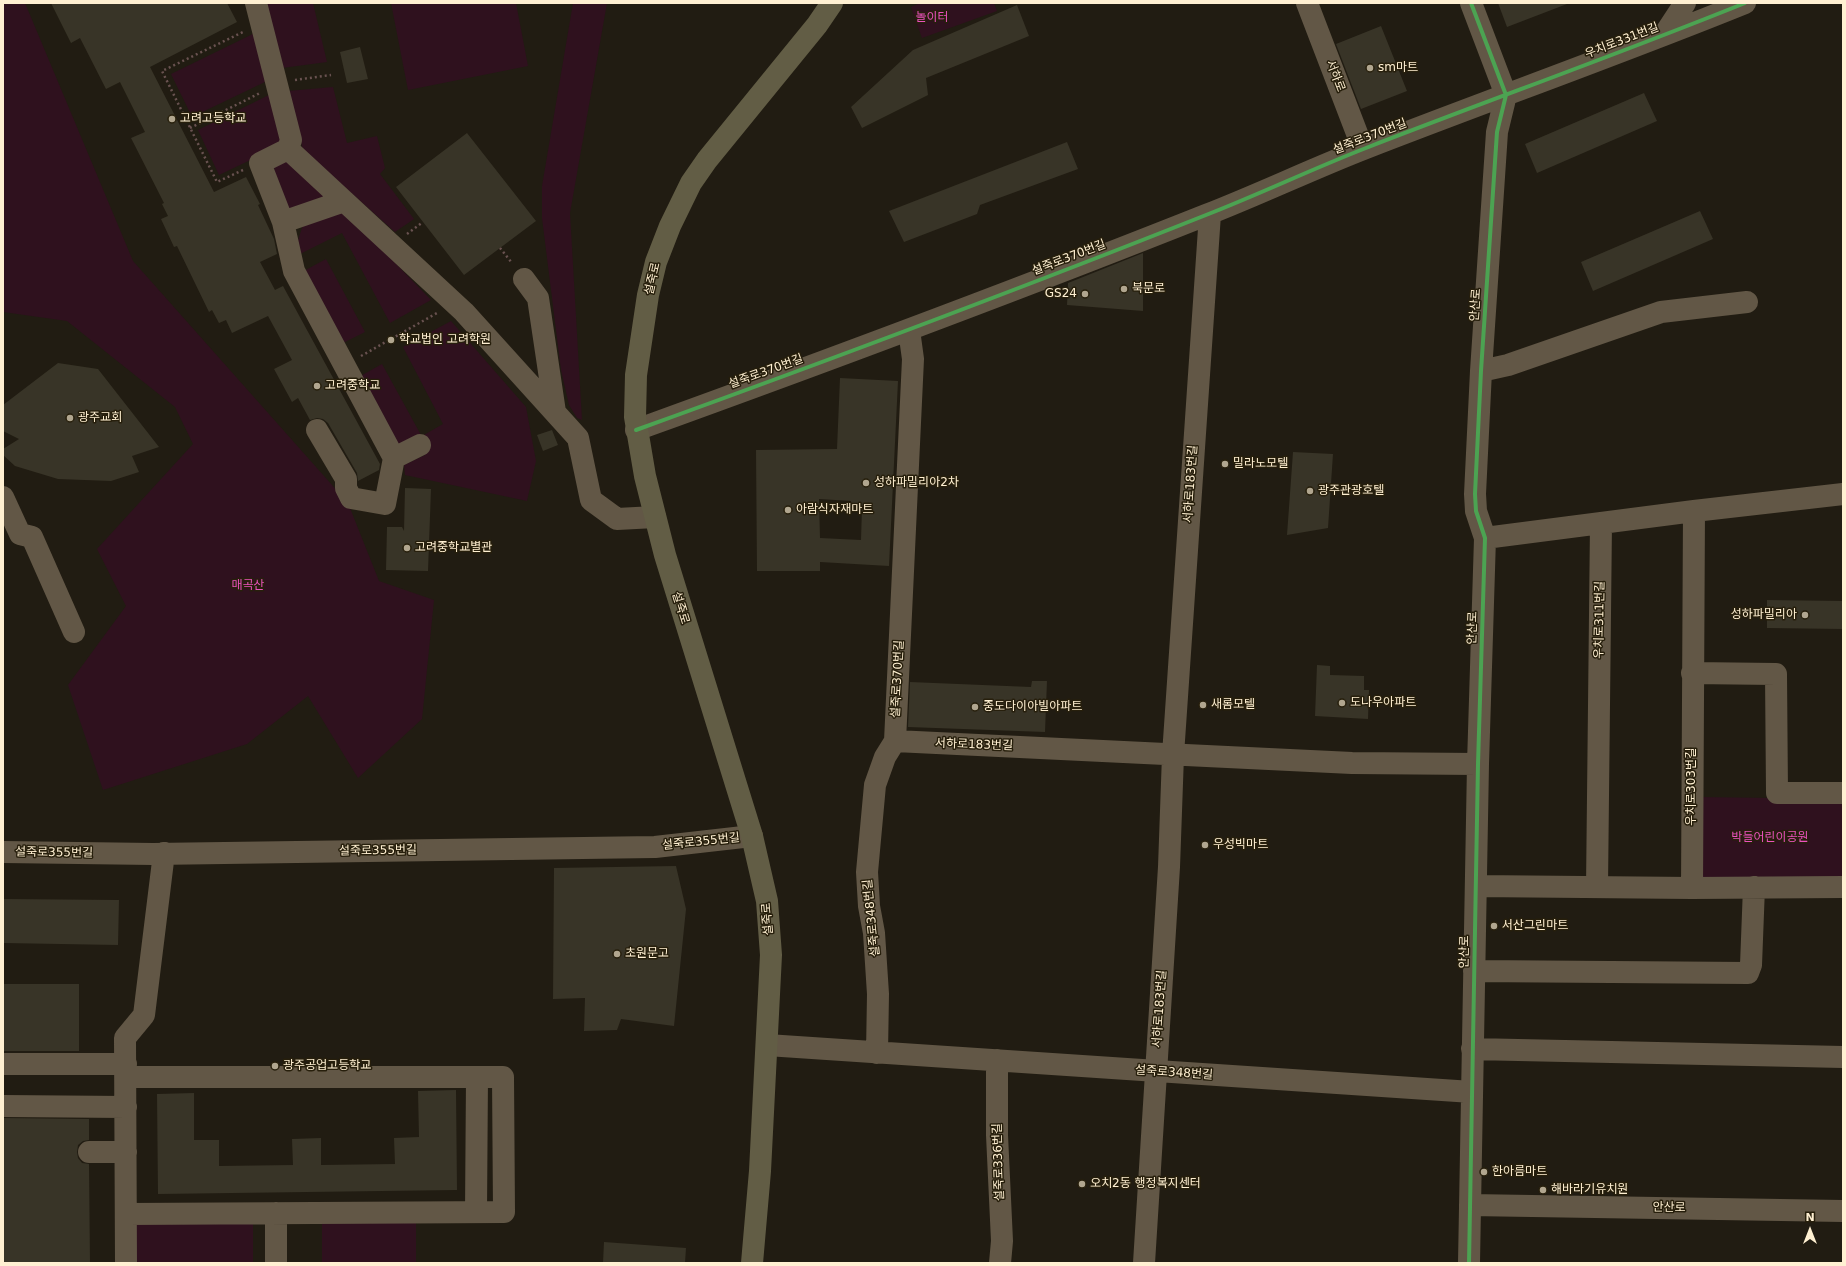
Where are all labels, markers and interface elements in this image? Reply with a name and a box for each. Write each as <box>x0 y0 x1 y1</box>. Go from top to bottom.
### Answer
park label: 놀이터 <box>915 11 949 25</box>
street label: 우치로331번길 <box>1583 20 1661 62</box>
street label: 서하로 <box>1322 58 1348 94</box>
place label: sm마트 <box>1378 61 1418 75</box>
marker: sm마트 <box>1365 63 1375 73</box>
place label: 고려고등학교 <box>180 112 246 126</box>
marker: 고려고등학교 <box>167 114 177 124</box>
street label: 설죽로370번길 <box>1331 116 1409 158</box>
street label: 설죽로370번길 <box>1030 237 1108 279</box>
street label: 설죽로 <box>642 261 664 297</box>
place label: 북문로 <box>1132 282 1165 296</box>
marker: 북문로 <box>1119 284 1129 294</box>
place label: GS24 <box>1045 287 1077 301</box>
street label: 안산로 <box>1468 288 1484 322</box>
marker: GS24 <box>1080 289 1090 299</box>
place label: 학교법인 고려학원 <box>399 333 491 347</box>
marker: 학교법인 고려학원 <box>386 335 396 345</box>
street label: 설죽로370번길 <box>727 352 805 392</box>
place label: 고려중학교 <box>325 379 380 393</box>
marker: 고려중학교 <box>312 381 322 391</box>
place label: 광주교회 <box>78 411 122 425</box>
marker: 광주교회 <box>65 413 75 423</box>
street label: 서하로183번길 <box>1181 445 1201 523</box>
place label: 밀라노모텔 <box>1233 457 1288 471</box>
marker: 밀라노모텔 <box>1220 459 1230 469</box>
place label: 성하파밀리아2차 <box>874 476 959 490</box>
marker: 성하파밀리아2차 <box>861 478 871 488</box>
place label: 광주관광호텔 <box>1318 484 1384 498</box>
marker: 광주관광호텔 <box>1305 486 1315 496</box>
place label: 아람식자재마트 <box>796 503 873 517</box>
marker: 아람식자재마트 <box>783 505 793 515</box>
place label: 고려중학교별관 <box>415 541 492 555</box>
marker: 고려중학교별관 <box>402 543 412 553</box>
park label: 매곡산 <box>231 579 265 593</box>
street label: 우치로311번길 <box>1592 581 1608 659</box>
street label: 설죽로 <box>668 590 692 626</box>
place label: 성하파밀리아 <box>1731 608 1797 622</box>
marker: 성하파밀리아 <box>1800 610 1810 620</box>
street label: 안산로 <box>1465 611 1481 645</box>
street label: 설죽로370번길 <box>889 640 907 718</box>
place label: 도나우아파트 <box>1350 696 1416 710</box>
place label: 새롬모텔 <box>1211 698 1255 712</box>
marker: 도나우아파트 <box>1337 698 1347 708</box>
place label: 중도다이아빌아파트 <box>983 700 1082 714</box>
marker: 새롬모텔 <box>1198 700 1208 710</box>
marker: 중도다이아빌아파트 <box>970 702 980 712</box>
street label: 서하로183번길 <box>935 736 1013 754</box>
street label: 우치로303번길 <box>1685 748 1699 826</box>
street label: 설죽로355번길 <box>661 831 741 853</box>
park label: 박들어린이공원 <box>1731 831 1809 845</box>
place label: 우성빅마트 <box>1213 838 1268 852</box>
marker: 우성빅마트 <box>1200 840 1210 850</box>
street label: 설죽로355번길 <box>339 843 417 859</box>
street label: 설죽로355번길 <box>15 845 93 861</box>
street label: 설죽로348번길 <box>861 878 883 958</box>
street label: 설죽로 <box>759 902 777 936</box>
place label: 서산그린마트 <box>1502 919 1568 933</box>
marker: 서산그린마트 <box>1489 921 1499 931</box>
street label: 안산로 <box>1458 935 1472 969</box>
place label: 초원문고 <box>625 947 669 961</box>
marker: 초원문고 <box>612 949 622 959</box>
street label: 서하로183번길 <box>1150 970 1170 1048</box>
place label: 광주공업고등학교 <box>283 1059 371 1073</box>
marker: 광주공업고등학교 <box>270 1061 280 1071</box>
street label: 설죽로348번길 <box>1135 1063 1213 1083</box>
street label: 설죽로336번길 <box>990 1123 1008 1201</box>
place label: 한아름마트 <box>1492 1165 1547 1179</box>
marker: 한아름마트 <box>1479 1167 1489 1177</box>
place label: 오치2동 행정복지센터 <box>1090 1177 1201 1191</box>
marker: 오치2동 행정복지센터 <box>1077 1179 1087 1189</box>
place label: 해바라기유치원 <box>1551 1183 1628 1197</box>
marker: 해바라기유치원 <box>1538 1185 1548 1195</box>
street label: 안산로 <box>1652 1201 1686 1215</box>
north arrow <box>1790 1210 1830 1250</box>
text: N <box>1805 1211 1815 1224</box>

